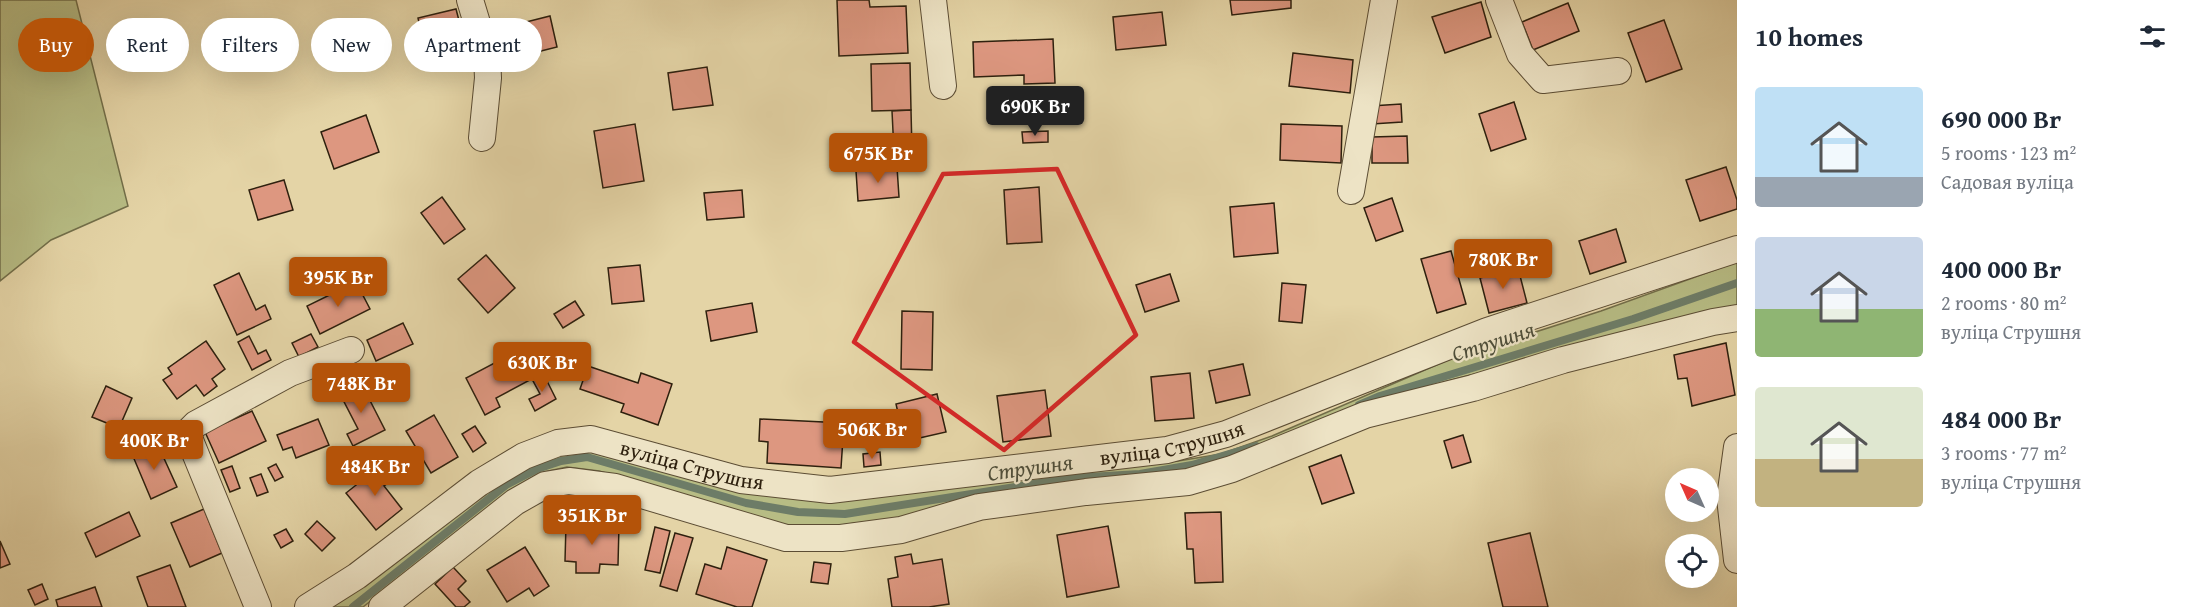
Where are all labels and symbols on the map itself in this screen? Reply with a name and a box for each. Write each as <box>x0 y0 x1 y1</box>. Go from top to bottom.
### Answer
pin: 690K Br <box>980 86 1090 137</box>
pin: 675K Br <box>823 133 933 184</box>
pin: 780K Br <box>1448 239 1558 290</box>
pin: 395K Br <box>283 257 393 308</box>
water label: Струшня <box>1447 312 1539 369</box>
pin: 630K Br <box>487 342 597 393</box>
pin: 748K Br <box>306 363 416 414</box>
pin: 506K Br <box>817 409 927 460</box>
street label: вуліца Струшня <box>1098 412 1249 473</box>
pin: 400K Br <box>99 420 209 471</box>
street label: вуліца Струшня <box>617 432 766 497</box>
water label: Струшня <box>985 445 1075 489</box>
pin: 484K Br <box>320 446 430 497</box>
north arrow <box>1665 468 1719 522</box>
pin: 351K Br <box>537 495 647 546</box>

